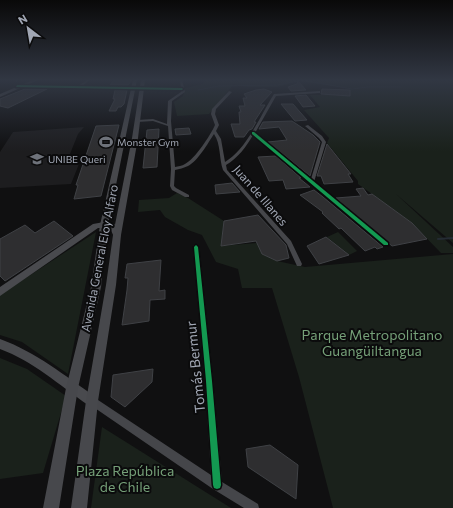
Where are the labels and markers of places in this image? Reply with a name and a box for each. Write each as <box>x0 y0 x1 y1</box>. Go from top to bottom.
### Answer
sports icon: Monster Gym <box>98 134 114 150</box>
place label: Monster Gym <box>117 136 179 148</box>
school or university icon: UNIBE Queri <box>29 151 45 167</box>
place label: UNIBE Queri <box>48 153 106 165</box>

